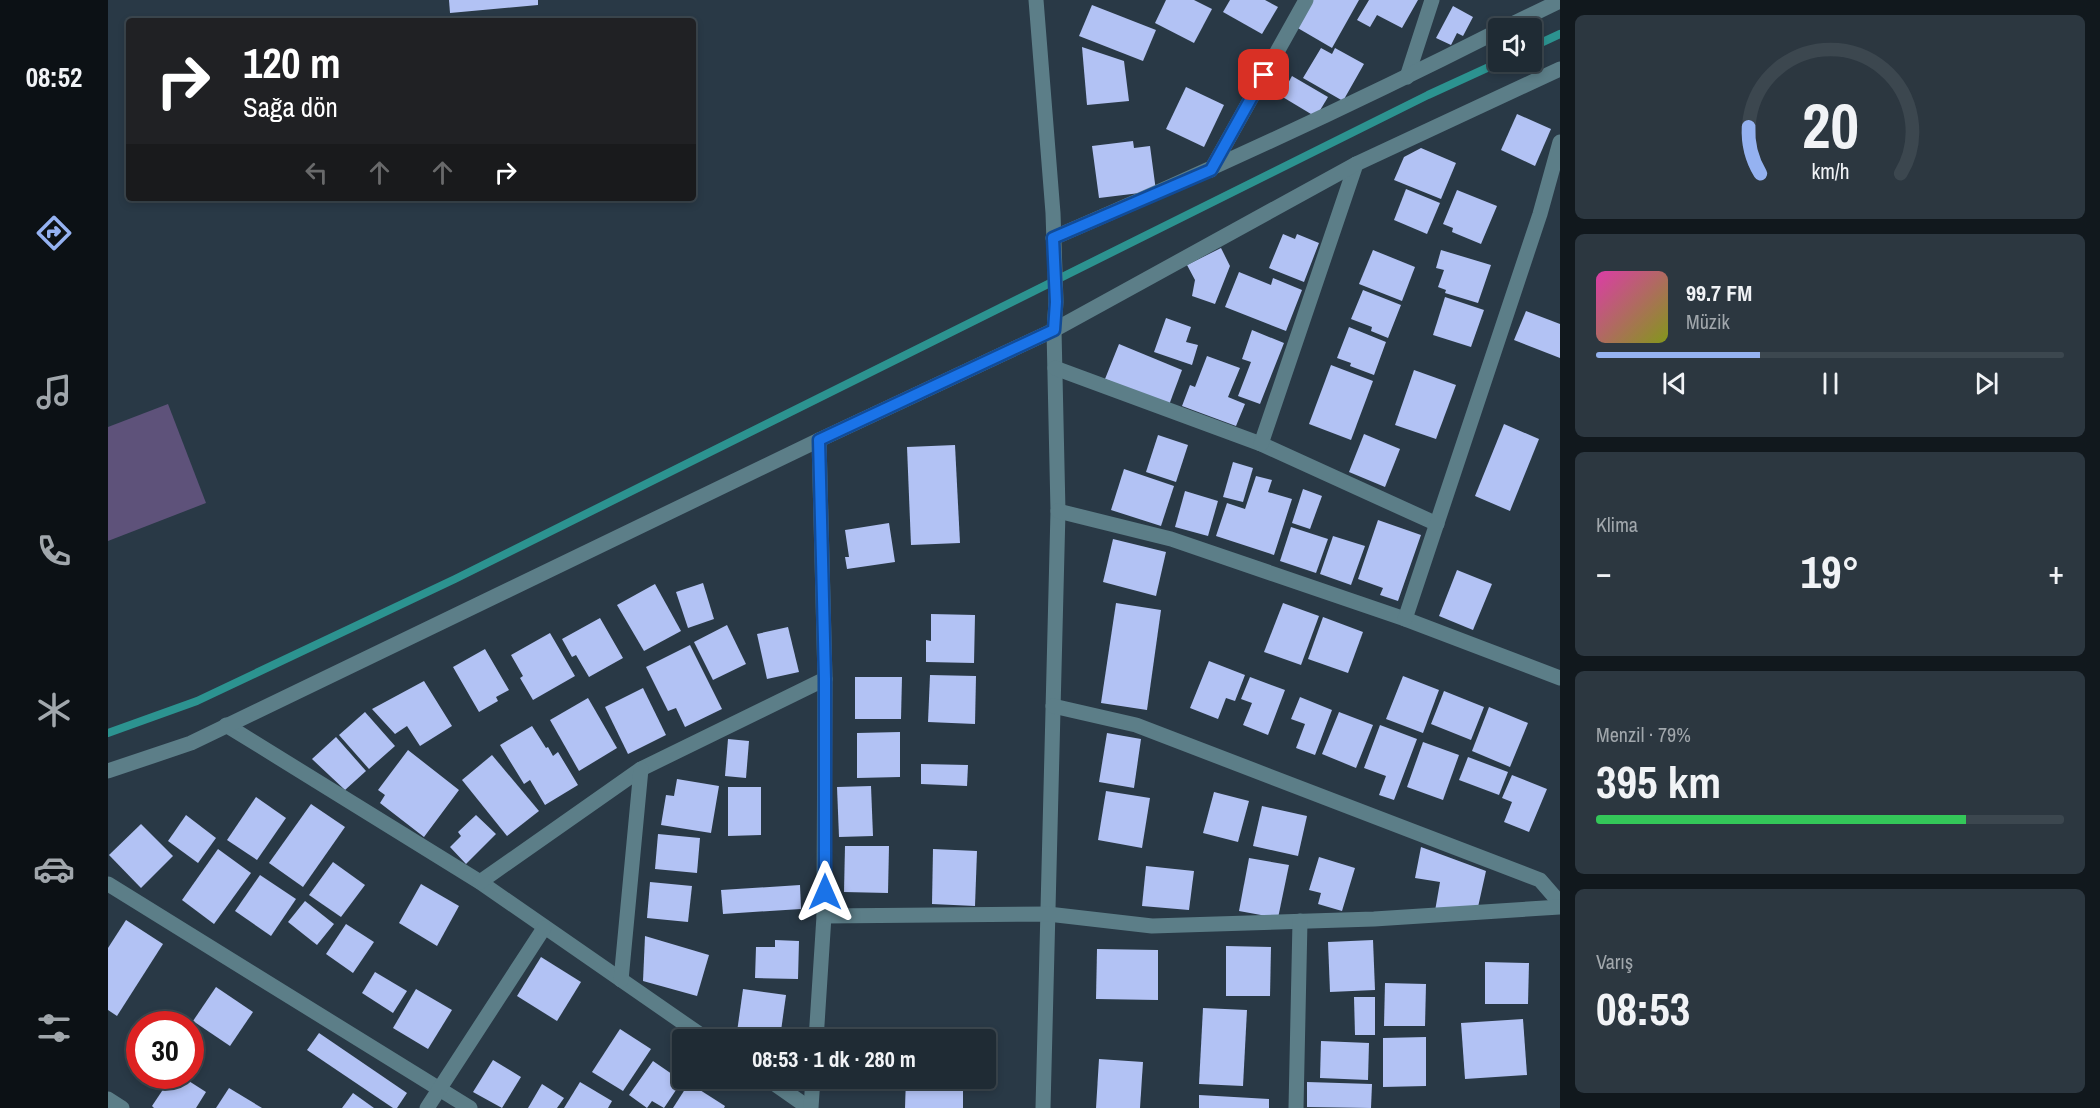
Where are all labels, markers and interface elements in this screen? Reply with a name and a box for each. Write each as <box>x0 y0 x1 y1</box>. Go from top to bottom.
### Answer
map controls <box>1488 18 1542 72</box>
button: sound <box>1488 18 1542 72</box>
text: 120 m <box>243 35 341 91</box>
icon: right <box>144 42 222 120</box>
pin <box>1238 49 1289 100</box>
icon: arrive <box>1247 58 1280 91</box>
text: 08:52 <box>26 59 82 95</box>
text: 20 <box>1802 83 1858 167</box>
text: Sağa dön <box>243 89 338 125</box>
icon: left <box>300 156 333 189</box>
icon: ahead <box>363 156 396 189</box>
icon: ahead <box>426 156 459 189</box>
icon: right <box>489 156 522 189</box>
text: km/h <box>1811 157 1849 186</box>
icon: directions <box>33 212 75 254</box>
text: 99.7 FM <box>1686 278 1752 308</box>
text: Müzik <box>1686 308 1730 335</box>
icon: previous <box>1658 367 1691 400</box>
icon: pause <box>1814 367 1847 400</box>
icon: next <box>1970 367 2003 400</box>
icon: music <box>33 371 75 413</box>
text: Klima <box>1596 511 1638 538</box>
icon: phone <box>33 530 75 572</box>
text: 19° <box>1800 541 1860 602</box>
text: − <box>1596 550 1612 594</box>
text: + <box>2048 550 2064 594</box>
icon: climate <box>33 689 75 731</box>
text: Menzil · 79% <box>1596 721 1691 748</box>
text: 395 km <box>1596 751 1721 812</box>
icon: car <box>33 848 75 890</box>
position arrow <box>793 860 857 924</box>
text: Varış <box>1596 948 1633 975</box>
text: 08:53 <box>1596 978 1690 1039</box>
icon: filters <box>33 1007 75 1049</box>
speed limit sign: 30 <box>126 1011 204 1089</box>
text: 08:53 · 1 dk · 280 m <box>752 1044 916 1074</box>

